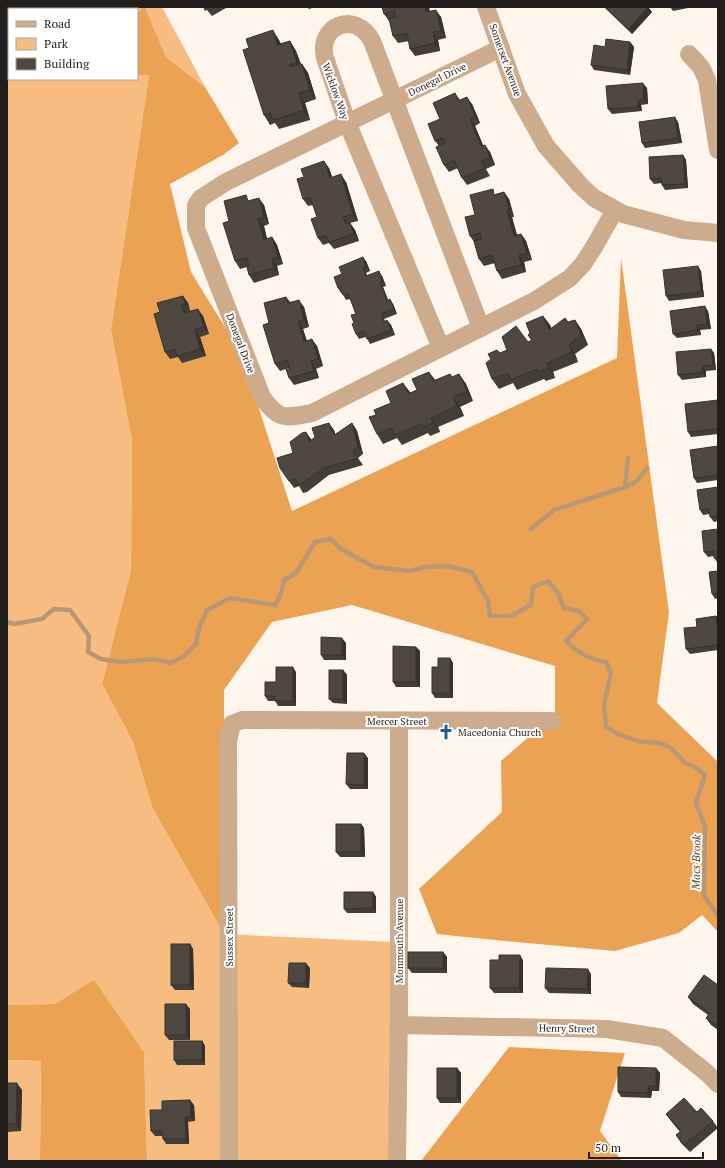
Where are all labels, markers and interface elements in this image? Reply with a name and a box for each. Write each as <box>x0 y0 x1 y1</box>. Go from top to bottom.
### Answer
legend <box>8 8 138 80</box>
text: Road <box>44 16 71 31</box>
street label: Somerset Avenue <box>486 22 525 98</box>
text: Park <box>44 36 69 51</box>
text: Building <box>44 56 90 71</box>
street label: Donegal Drive <box>406 60 468 99</box>
street label: Wicklow Way <box>319 61 352 122</box>
street label: Donegal Drive <box>223 311 258 375</box>
street label: Mercer Street <box>367 715 427 728</box>
church icon: Macedonia Church <box>437 723 455 741</box>
place label: Macedonia Church <box>458 726 541 739</box>
water label: Macs Brook <box>689 834 703 890</box>
street label: Monmouth Avenue <box>393 899 406 983</box>
street label: Sussex Street <box>223 907 236 966</box>
street label: Henry Street <box>539 1022 596 1035</box>
scale bar <box>589 1134 703 1160</box>
text: 50 m <box>595 1140 622 1155</box>

